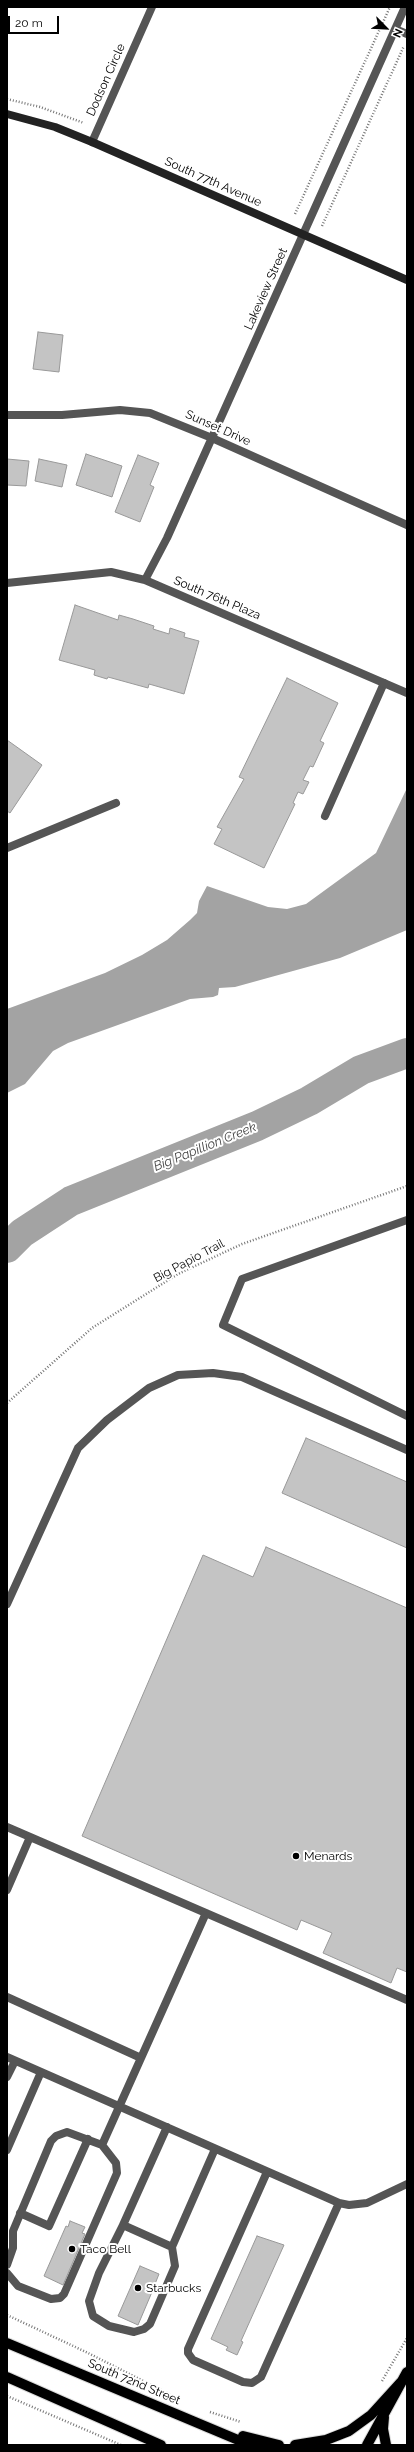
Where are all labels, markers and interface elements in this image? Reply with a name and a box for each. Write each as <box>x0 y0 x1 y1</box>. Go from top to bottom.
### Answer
scale bar <box>10 8 61 34</box>
north arrow <box>366 8 406 48</box>
text: 20 m <box>15 16 43 30</box>
text: N <box>390 27 405 40</box>
street label: Dodson Circle <box>84 41 128 119</box>
street label: South 77th Avenue <box>162 154 264 210</box>
street label: Lakeview Street <box>241 246 291 332</box>
street label: Sunset Drive <box>183 407 253 449</box>
street label: South 76th Plaza <box>171 573 263 623</box>
water label: Big Papillion Creek <box>151 1119 259 1175</box>
street label: Big Papio Trail <box>151 1236 227 1286</box>
place label: Menards <box>304 1849 352 1863</box>
marker: Menards <box>291 1851 301 1861</box>
place label: Taco Bell <box>80 2242 131 2256</box>
marker: Taco Bell <box>67 2244 77 2254</box>
place label: Starbucks <box>146 2281 201 2295</box>
marker: Starbucks <box>133 2283 143 2293</box>
street label: South 72nd Street <box>86 2356 182 2408</box>

